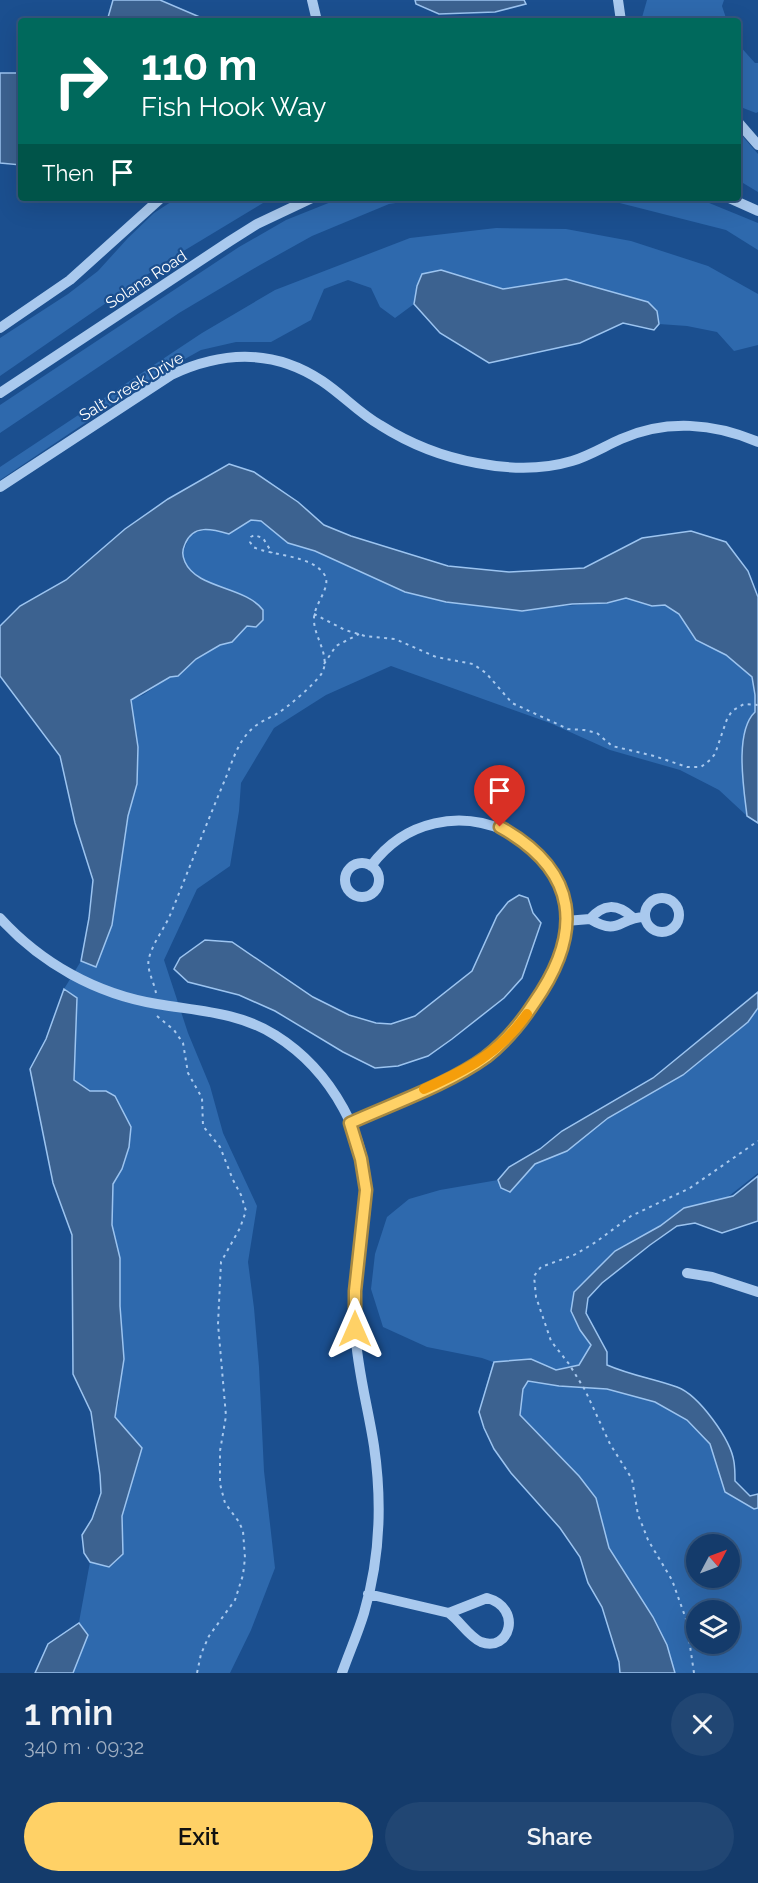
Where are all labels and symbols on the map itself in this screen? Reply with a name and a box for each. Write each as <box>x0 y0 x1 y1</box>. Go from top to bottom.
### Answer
street label: Solana Road <box>102 246 190 313</box>
street label: Salt Creek Drive <box>76 348 187 425</box>
pin <box>474 765 525 827</box>
position arrow <box>323 1297 387 1361</box>
north arrow <box>686 1534 740 1588</box>

